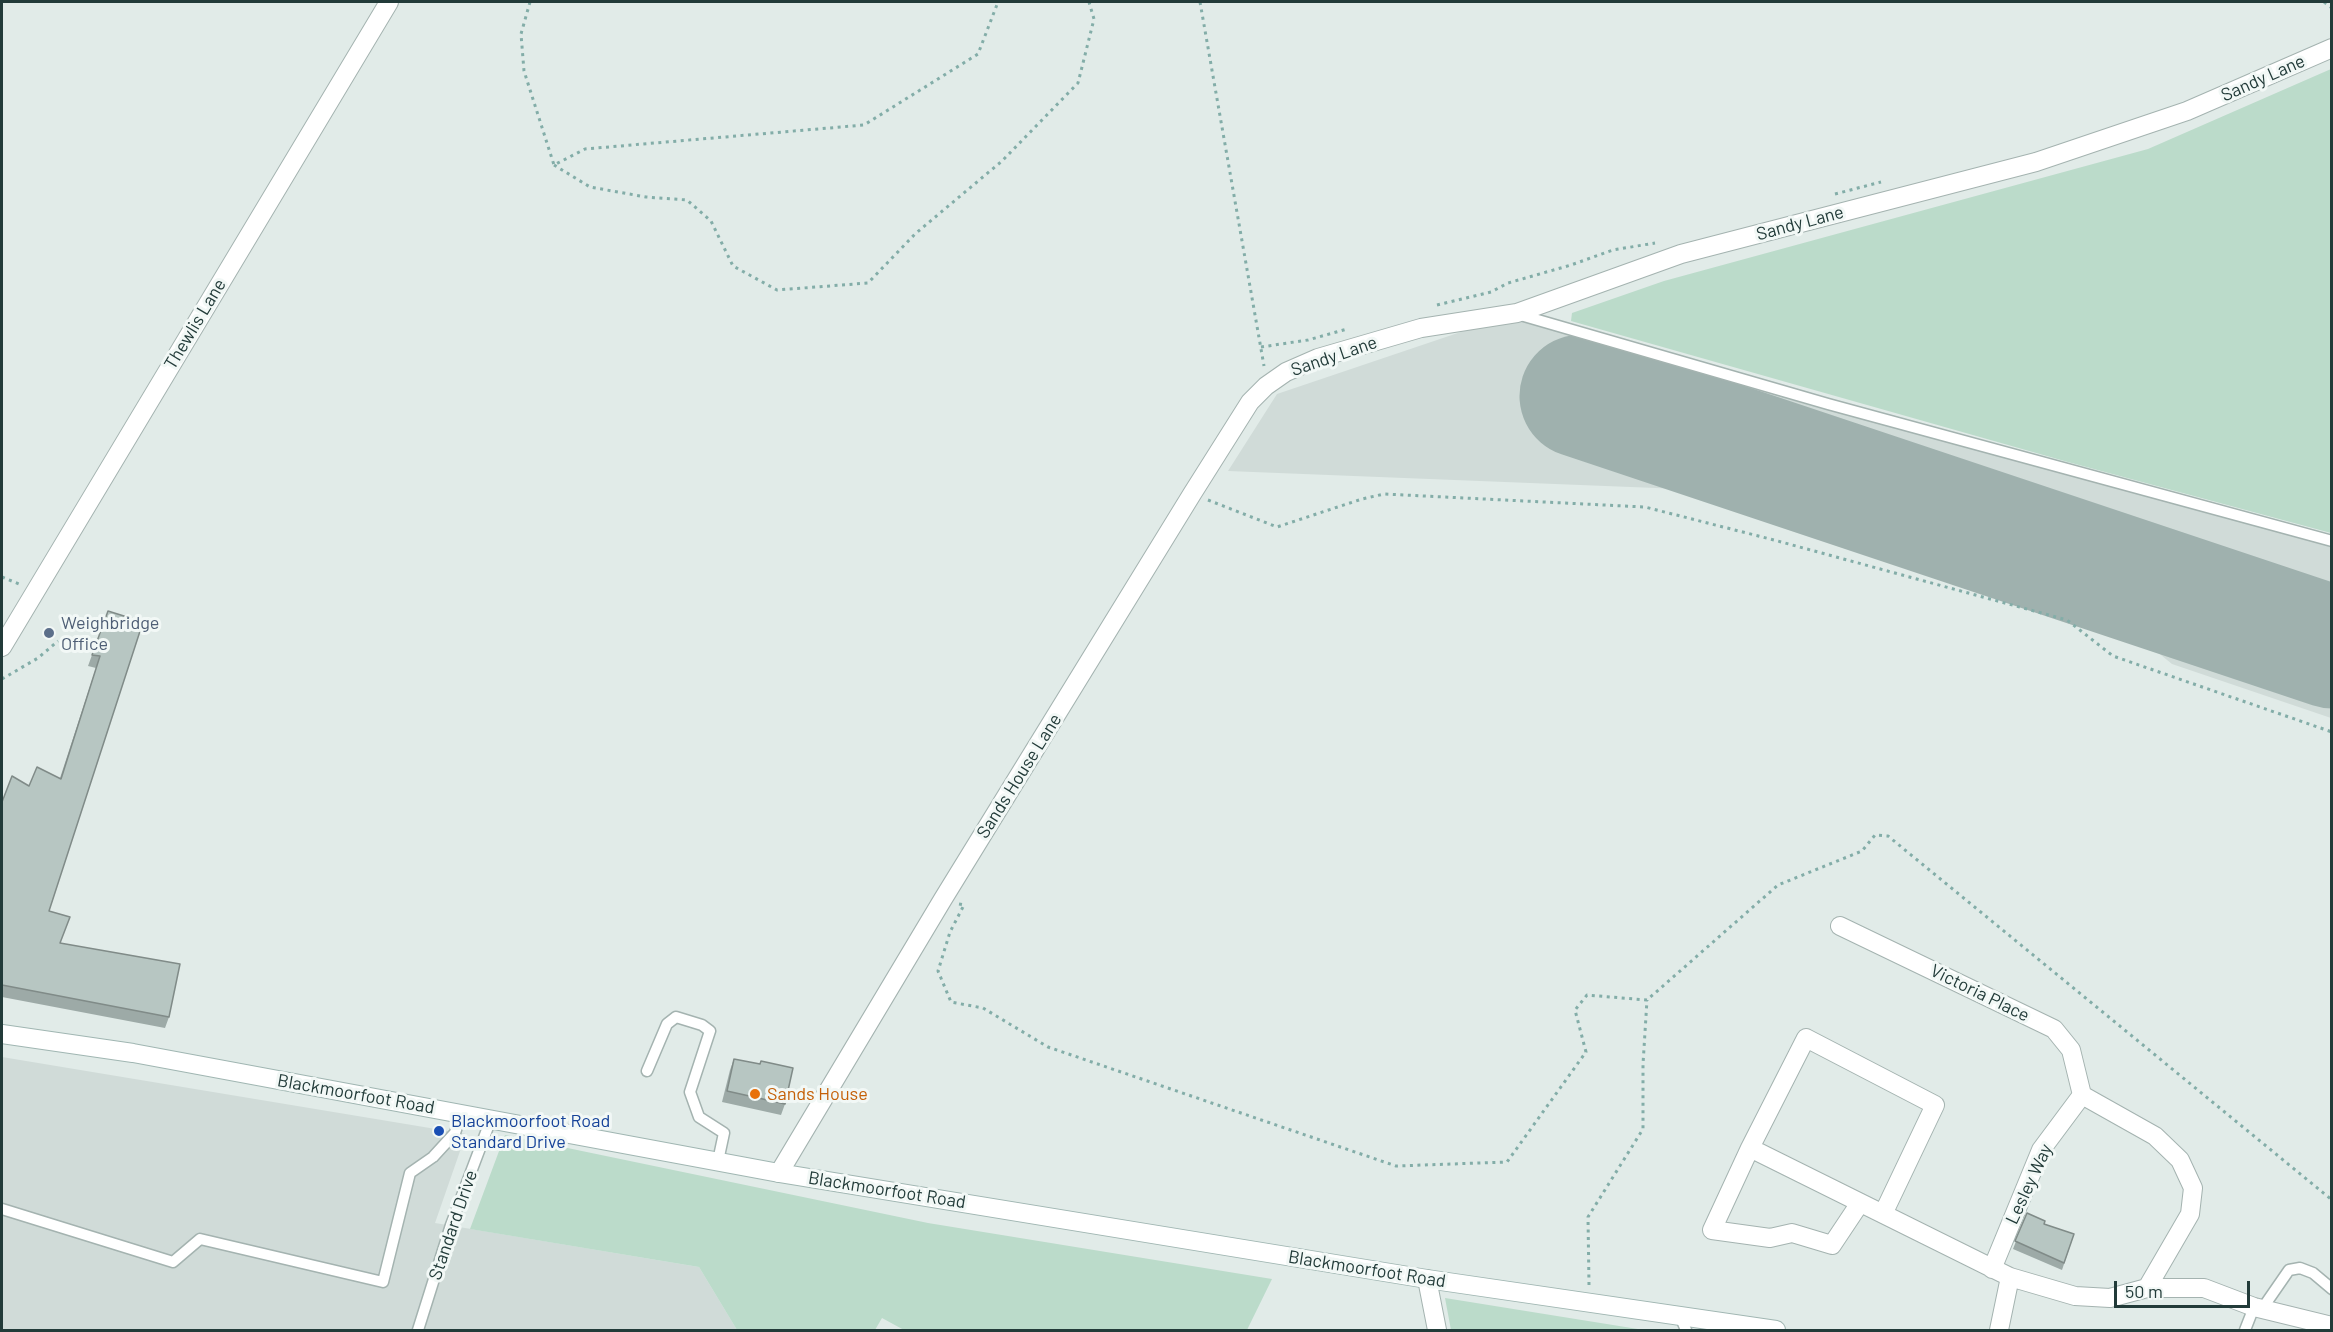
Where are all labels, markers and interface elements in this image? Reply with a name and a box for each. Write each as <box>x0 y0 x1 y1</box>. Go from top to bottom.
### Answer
street label: Sandy Lane <box>2218 50 2308 106</box>
street label: Sandy Lane <box>1754 201 1846 245</box>
street label: Thewlis Lane <box>160 275 230 373</box>
street label: Sandy Lane <box>1288 331 1380 381</box>
place label: Weighbridge Office <box>61 612 159 654</box>
marker: Weighbridge Office <box>42 626 56 640</box>
street label: Sands House Lane <box>972 710 1066 842</box>
street label: Victoria Place <box>1927 960 2033 1026</box>
street label: Blackmoorfoot Road <box>276 1070 436 1118</box>
place label: Sands House <box>767 1083 868 1105</box>
marker: Sands House <box>748 1087 762 1101</box>
place label: Blackmoorfoot Road Standard Drive <box>451 1110 610 1152</box>
marker: Blackmoorfoot Road Standard Drive <box>432 1124 446 1138</box>
street label: Lesley Way <box>2001 1140 2057 1228</box>
street label: Standard Drive <box>424 1167 482 1283</box>
street label: Blackmoorfoot Road <box>807 1167 967 1213</box>
street label: Blackmoorfoot Road <box>1287 1246 1447 1292</box>
scale bar <box>2117 1269 2254 1307</box>
text: 50 m <box>2125 1280 2163 1302</box>

